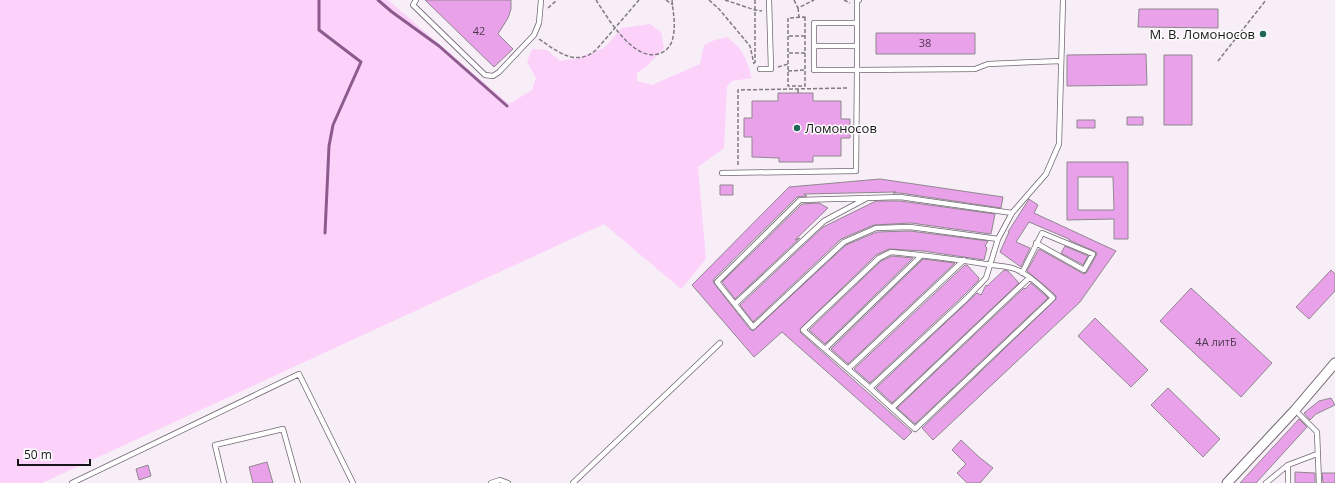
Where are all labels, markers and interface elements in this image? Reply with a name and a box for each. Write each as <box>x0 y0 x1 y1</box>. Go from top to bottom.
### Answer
house number: 42 <box>473 23 485 38</box>
place label: М. В. Ломоносов <box>1149 25 1255 43</box>
marker: М. В. Ломоносов <box>1258 29 1268 39</box>
house number: 38 <box>919 35 931 50</box>
place label: Ломоносов <box>805 119 877 137</box>
marker: Ломоносов <box>792 123 802 133</box>
house number: 4А литБ <box>1195 334 1237 349</box>
scale bar <box>18 441 90 467</box>
text: 50 m <box>24 446 52 463</box>

